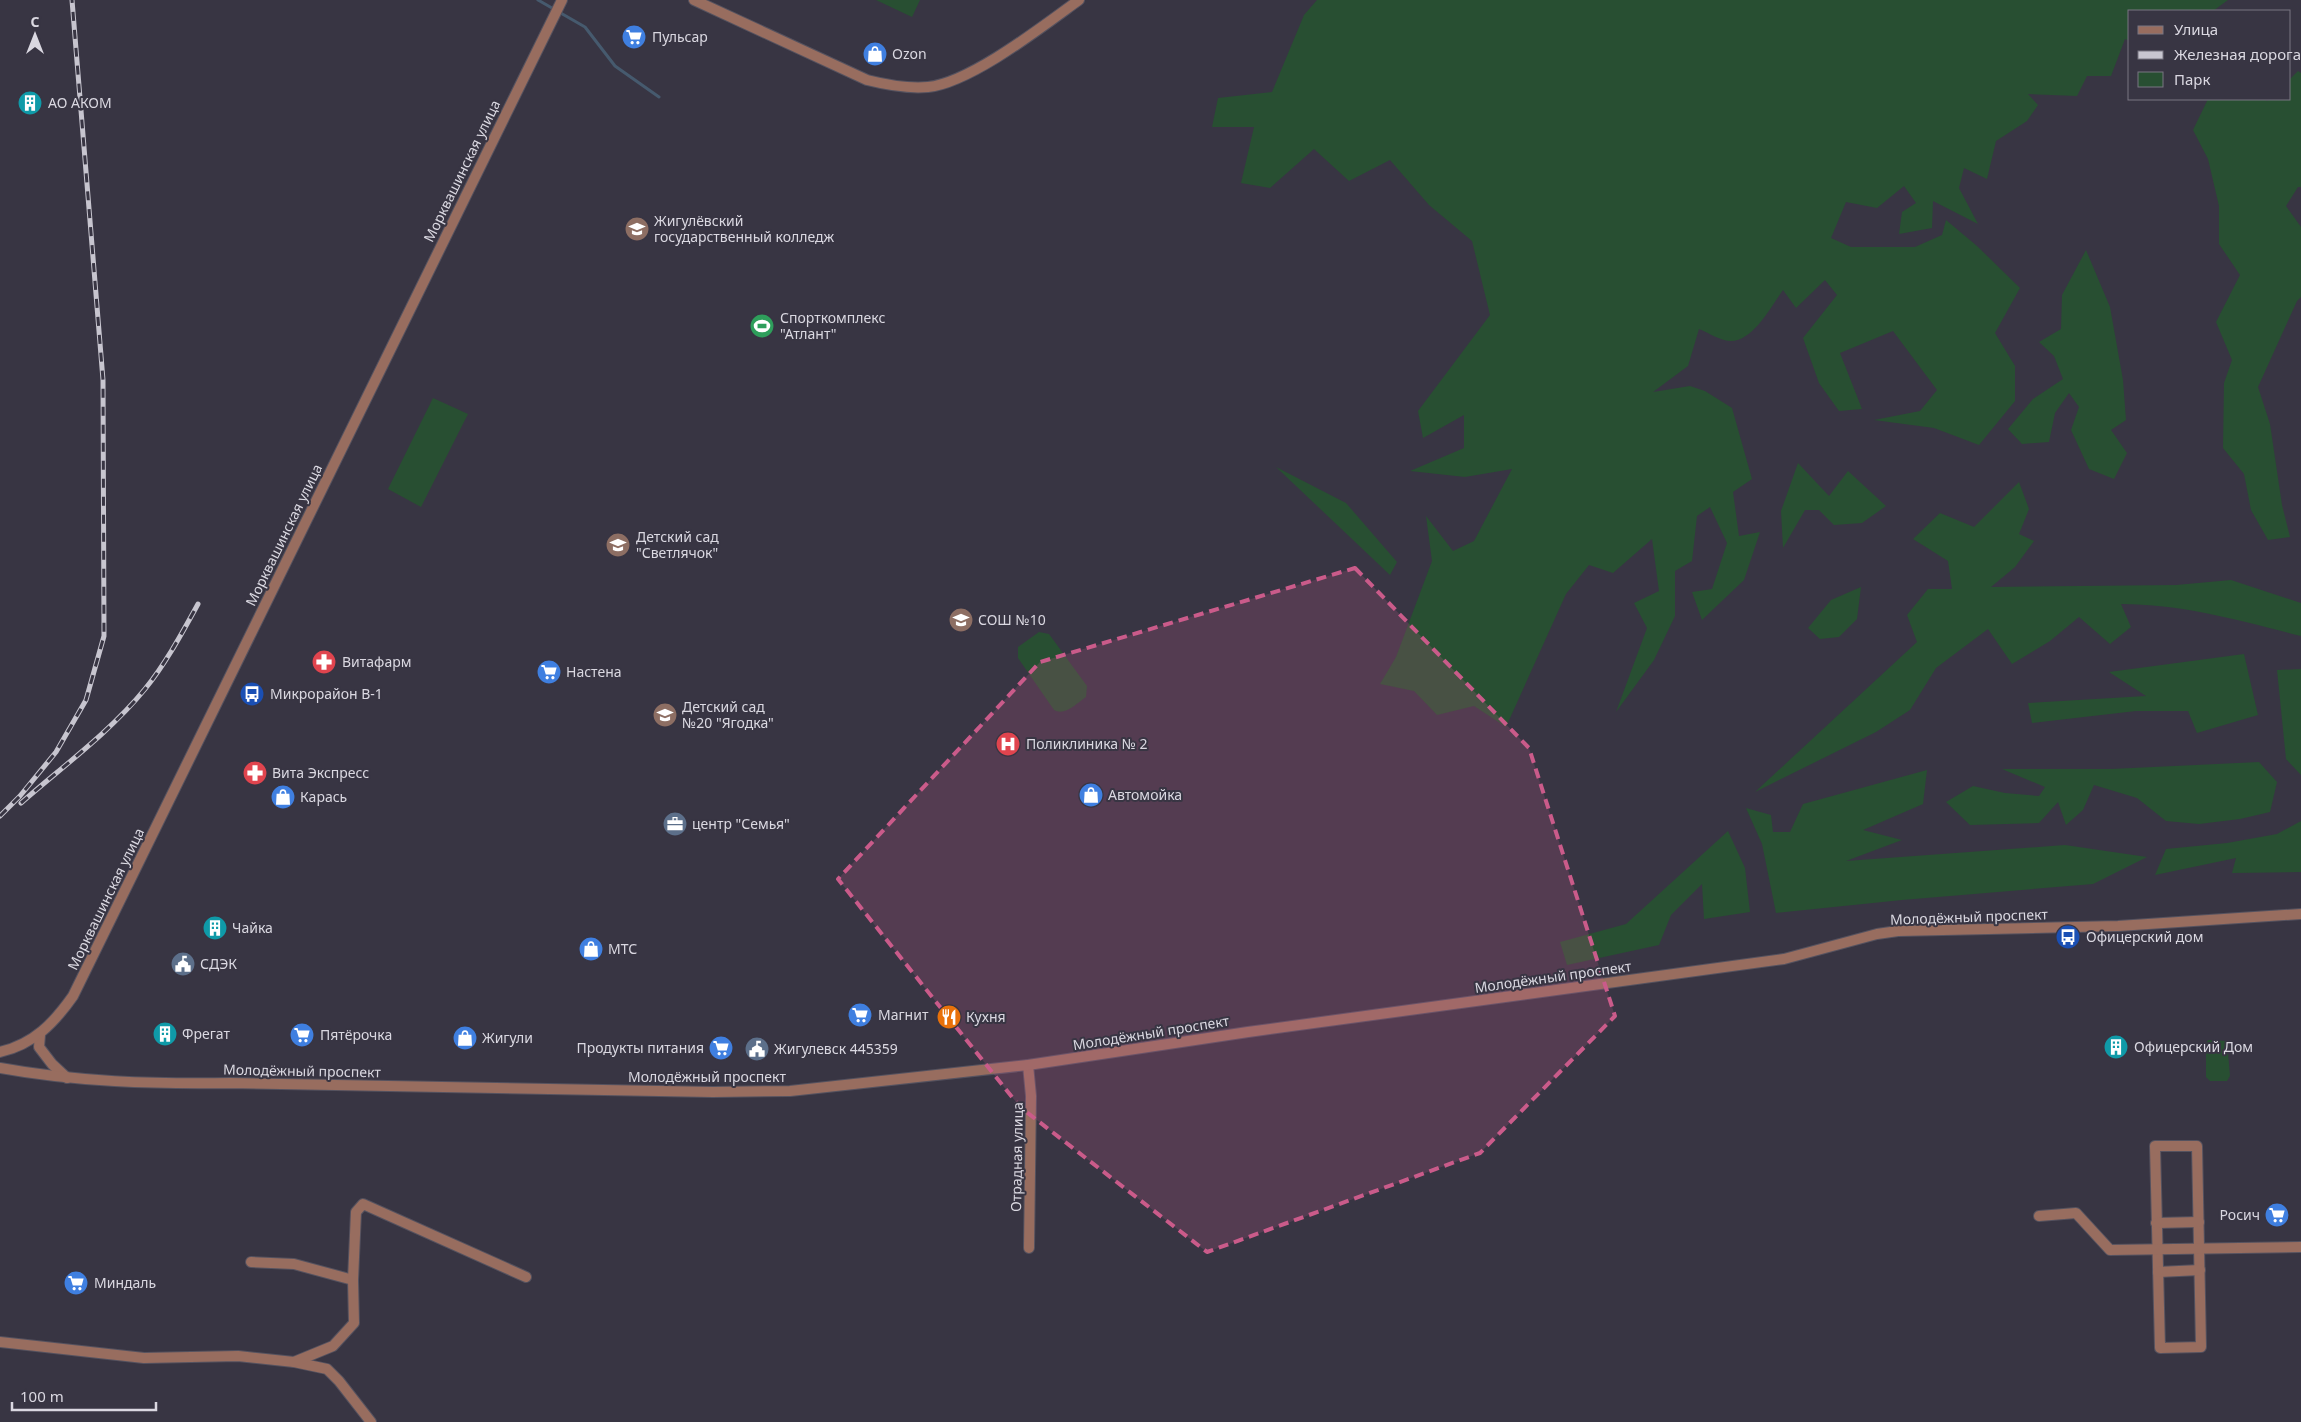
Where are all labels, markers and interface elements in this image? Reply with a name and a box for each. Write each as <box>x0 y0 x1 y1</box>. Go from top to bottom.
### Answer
north arrow <box>10 10 60 60</box>
legend <box>2128 10 2291 100</box>
text: С <box>30 12 40 31</box>
text: Улица <box>2174 19 2218 39</box>
supermarket icon: Пульсар <box>621 24 647 50</box>
place label: Пульсар <box>652 27 708 46</box>
shop icon: Ozon <box>862 41 888 67</box>
place label: Ozon <box>892 44 927 63</box>
text: Железная дорога <box>2174 44 2301 64</box>
text: Парк <box>2174 69 2210 89</box>
building icon: АО АКОМ <box>17 90 43 116</box>
place label: АО АКОМ <box>48 93 112 112</box>
street label: Морквашинская улица <box>419 97 504 245</box>
place label: Жигулёвский государственный колледж <box>654 211 835 246</box>
school or university icon: Жигулёвский государственный колледж <box>624 216 650 242</box>
place label: Спорткомплекс "Атлант" <box>780 308 885 343</box>
sports icon: Спорткомплекс "Атлант" <box>749 313 775 339</box>
street label: Морквашинская улица <box>241 461 326 609</box>
place label: Детский сад "Светлячок" <box>636 527 719 562</box>
school or university icon: Детский сад "Светлячок" <box>605 532 631 558</box>
school or university icon: СОШ №10 <box>948 607 974 633</box>
place label: СОШ №10 <box>978 610 1046 629</box>
pharmacy icon: Витафарм <box>311 649 337 675</box>
place label: Витафарм <box>342 652 411 671</box>
supermarket icon: Настена <box>536 659 562 685</box>
place label: Настена <box>566 662 622 681</box>
bus stop icon: Микрорайон В-1 <box>239 681 265 707</box>
place label: Микрорайон В-1 <box>270 684 383 703</box>
place label: Детский сад №20 "Ягодка" <box>682 697 774 732</box>
school or university icon: Детский сад №20 "Ягодка" <box>652 702 678 728</box>
hospital icon: Поликлиника № 2 <box>995 731 1021 757</box>
place label: Поликлиника № 2 <box>1026 734 1148 753</box>
pharmacy icon: Вита Экспресс <box>242 760 268 786</box>
place label: Вита Экспресс <box>272 763 369 782</box>
shop icon: Автомойка <box>1078 782 1104 808</box>
shop icon: Карась <box>270 784 296 810</box>
place label: Автомойка <box>1108 785 1182 804</box>
place label: Карась <box>300 787 347 806</box>
office icon: центр "Семья" <box>662 811 688 837</box>
place label: центр "Семья" <box>692 814 790 833</box>
street label: Морквашинская улица <box>63 825 148 973</box>
street label: Молодёжный проспект <box>1890 904 2049 929</box>
building icon: Чайка <box>202 915 228 941</box>
place label: Чайка <box>232 918 273 937</box>
bus stop icon: Офицерский дом <box>2055 924 2081 950</box>
place label: Офицерский дом <box>2086 927 2203 946</box>
shop icon: МТС <box>578 936 604 962</box>
place label: МТС <box>608 939 637 958</box>
public building icon: СДЭК <box>170 951 196 977</box>
place label: СДЭК <box>200 954 237 973</box>
street label: Молодёжный проспект <box>1473 956 1633 997</box>
supermarket icon: Магнит <box>847 1002 873 1028</box>
restaurant icon: Кухня <box>936 1004 962 1030</box>
place label: Магнит <box>878 1005 929 1024</box>
place label: Кухня <box>966 1007 1006 1026</box>
street label: Молодёжный проспект <box>1071 1011 1231 1054</box>
building icon: Фрегат <box>152 1021 178 1047</box>
supermarket icon: Пятёрочка <box>289 1022 315 1048</box>
place label: Фрегат <box>182 1024 230 1043</box>
place label: Пятёрочка <box>320 1025 392 1044</box>
shop icon: Жигули <box>452 1025 478 1051</box>
place label: Жигули <box>482 1028 533 1047</box>
building icon: Офицерский Дом <box>2103 1034 2129 1060</box>
supermarket icon: Продукты питания <box>708 1035 734 1061</box>
public building icon: Жигулевск 445359 <box>744 1036 770 1062</box>
place label: Офицерский Дом <box>2134 1037 2253 1056</box>
place label: Продукты питания <box>576 1038 704 1057</box>
place label: Жигулевск 445359 <box>774 1039 898 1058</box>
street label: Молодёжный проспект <box>223 1060 382 1081</box>
street label: Молодёжный проспект <box>628 1067 786 1086</box>
street label: Отрадная улица <box>1006 1102 1027 1212</box>
supermarket icon: Росич <box>2264 1202 2290 1228</box>
place label: Росич <box>2220 1205 2260 1224</box>
supermarket icon: Миндаль <box>63 1270 89 1296</box>
place label: Миндаль <box>94 1273 156 1292</box>
scale bar <box>12 1380 156 1412</box>
text: 100 m <box>20 1386 64 1406</box>

